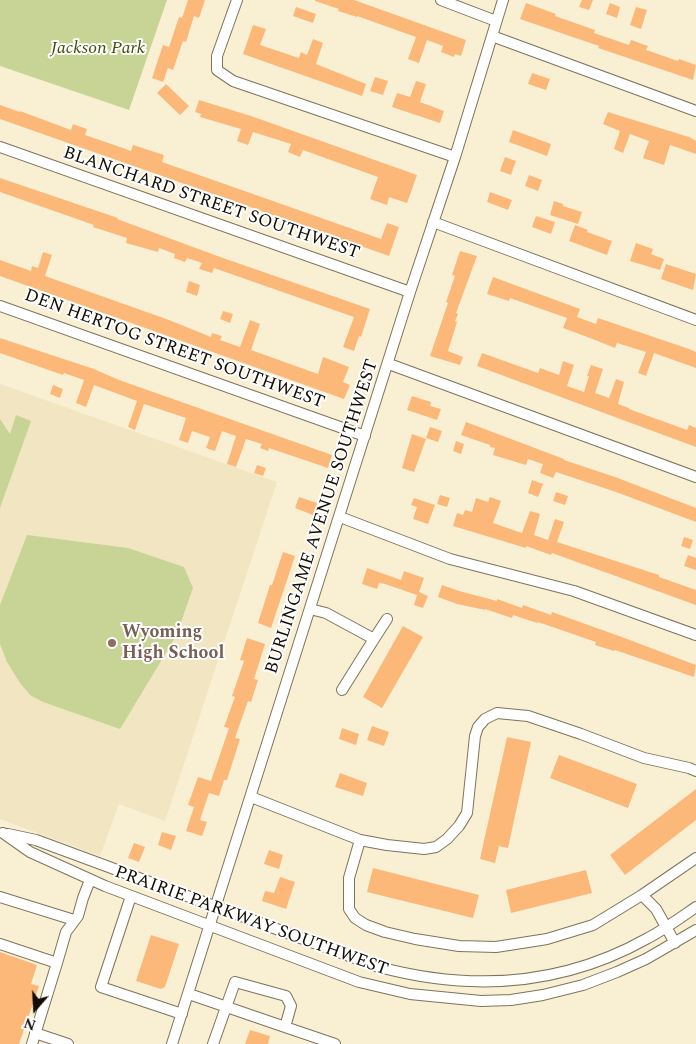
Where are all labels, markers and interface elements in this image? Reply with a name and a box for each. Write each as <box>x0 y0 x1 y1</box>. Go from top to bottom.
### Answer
park label: Jackson Park <box>51 38 145 60</box>
street label: BLANCHARD STREET SOUTHWEST <box>60 143 362 265</box>
street label: DEN HERTOG STREET SOUTHWEST <box>21 286 327 414</box>
street label: BURLINGAME AVENUE SOUTHWEST <box>262 357 384 677</box>
place label: Wyoming High School <box>122 622 224 664</box>
marker: Wyoming High School <box>106 637 118 649</box>
street label: PRAIRIE PARKWAY SOUTHWEST <box>111 862 391 982</box>
north arrow <box>10 984 60 1034</box>
text: N <box>21 1012 39 1035</box>

